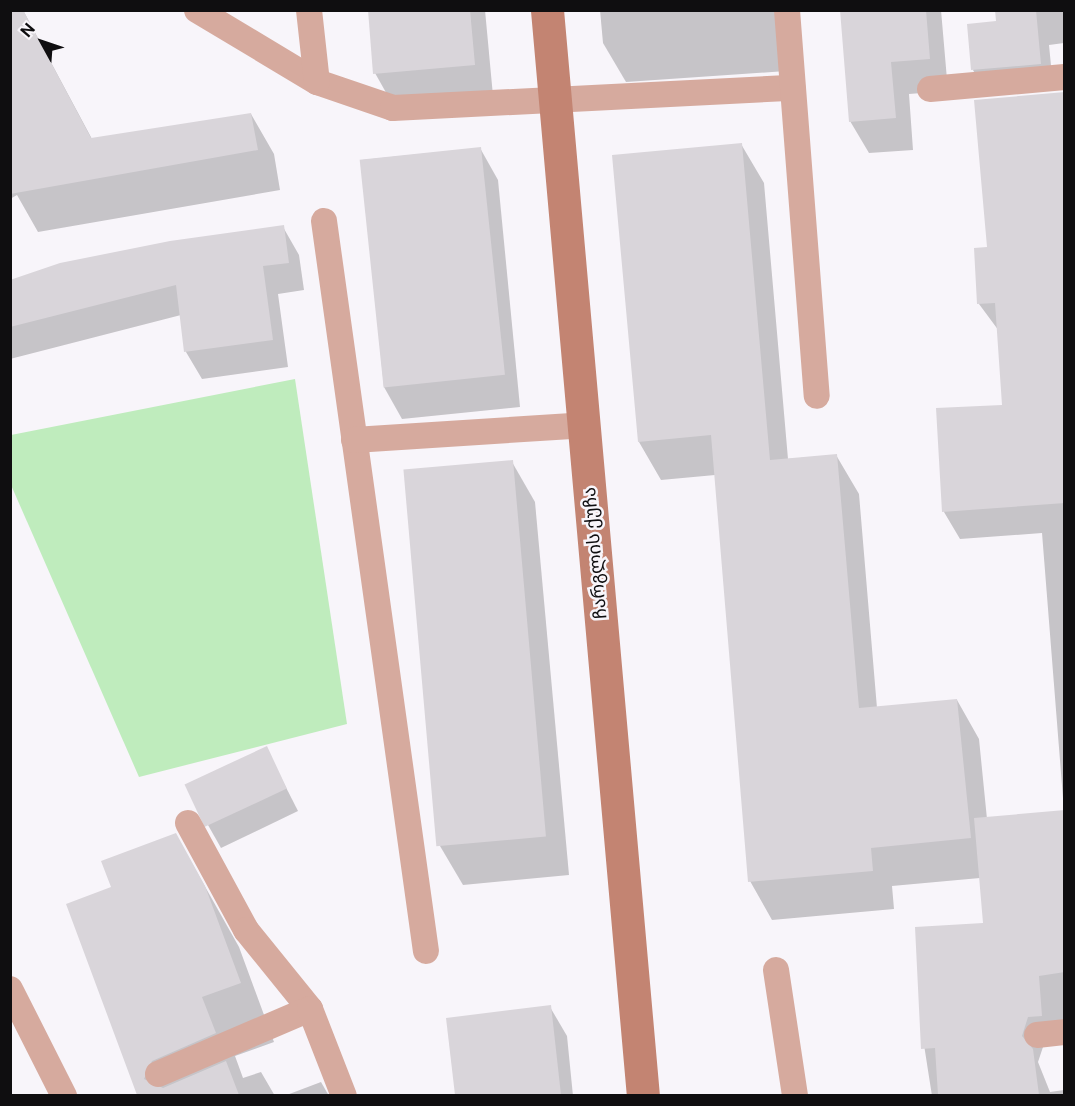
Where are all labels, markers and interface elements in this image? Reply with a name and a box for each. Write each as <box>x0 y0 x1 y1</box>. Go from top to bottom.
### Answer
north arrow <box>12 12 72 72</box>
text: N <box>17 19 39 41</box>
street label: ჩარგლის ქუჩა <box>578 486 612 620</box>

